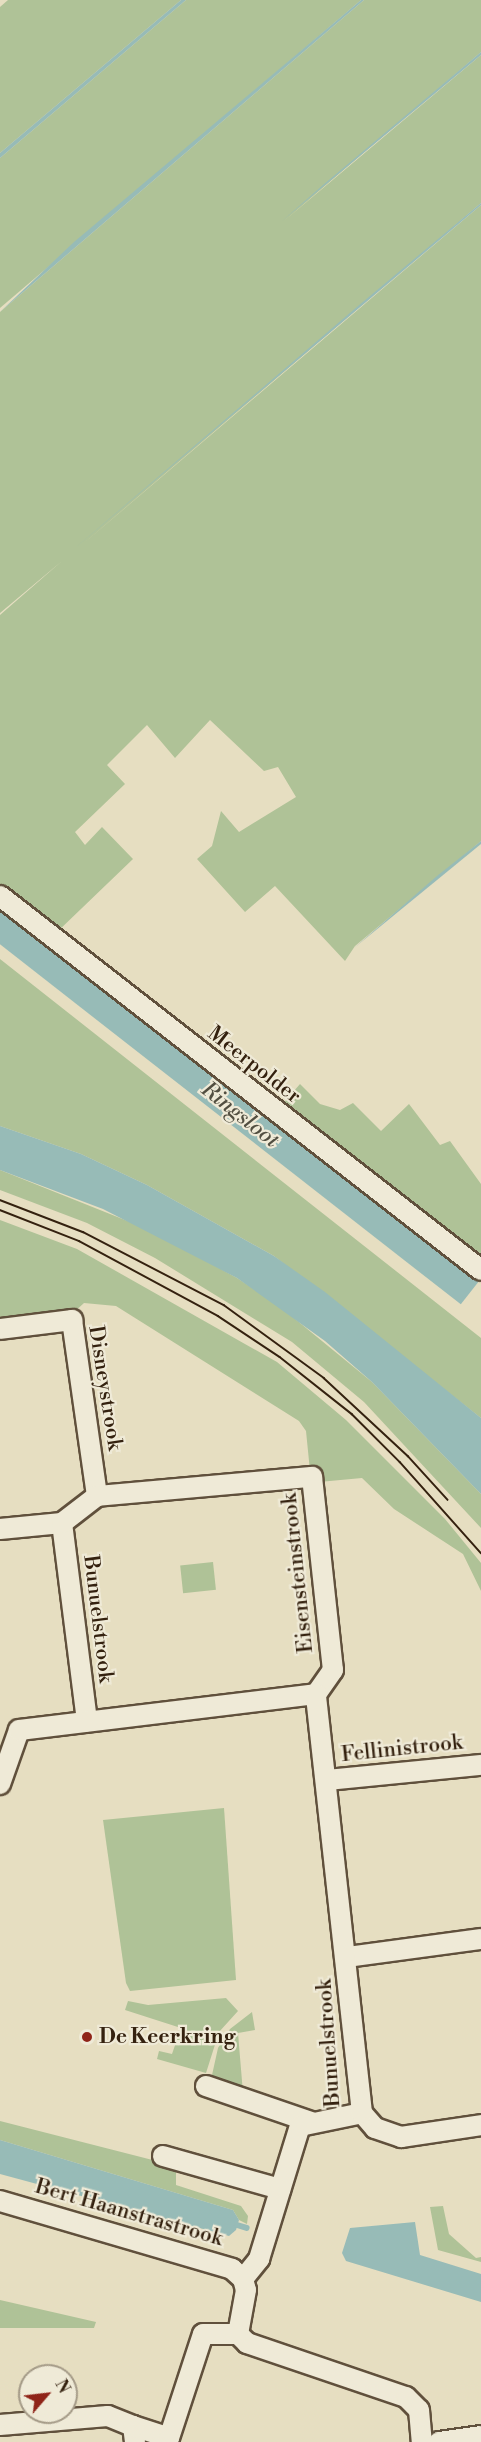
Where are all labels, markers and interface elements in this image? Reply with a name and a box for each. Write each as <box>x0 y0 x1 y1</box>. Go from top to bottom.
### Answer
street label: Meerpolder <box>202 1021 306 1109</box>
water label: Ringsloot <box>196 1076 284 1154</box>
street label: Disneystrook <box>83 1324 127 1452</box>
street label: Eisensteinstrook <box>277 1492 319 1654</box>
street label: Bunuelstrook <box>78 1554 118 1684</box>
street label: Fellinistrook <box>340 1730 464 1768</box>
street label: Bunuelstrook <box>312 1978 346 2108</box>
place label: De Keerkring <box>99 2024 235 2050</box>
marker: De Keerkring <box>80 2030 94 2044</box>
street label: Bert Haanstrastrook <box>32 2174 226 2252</box>
north arrow <box>18 2364 78 2424</box>
text: N <box>50 2376 74 2397</box>

